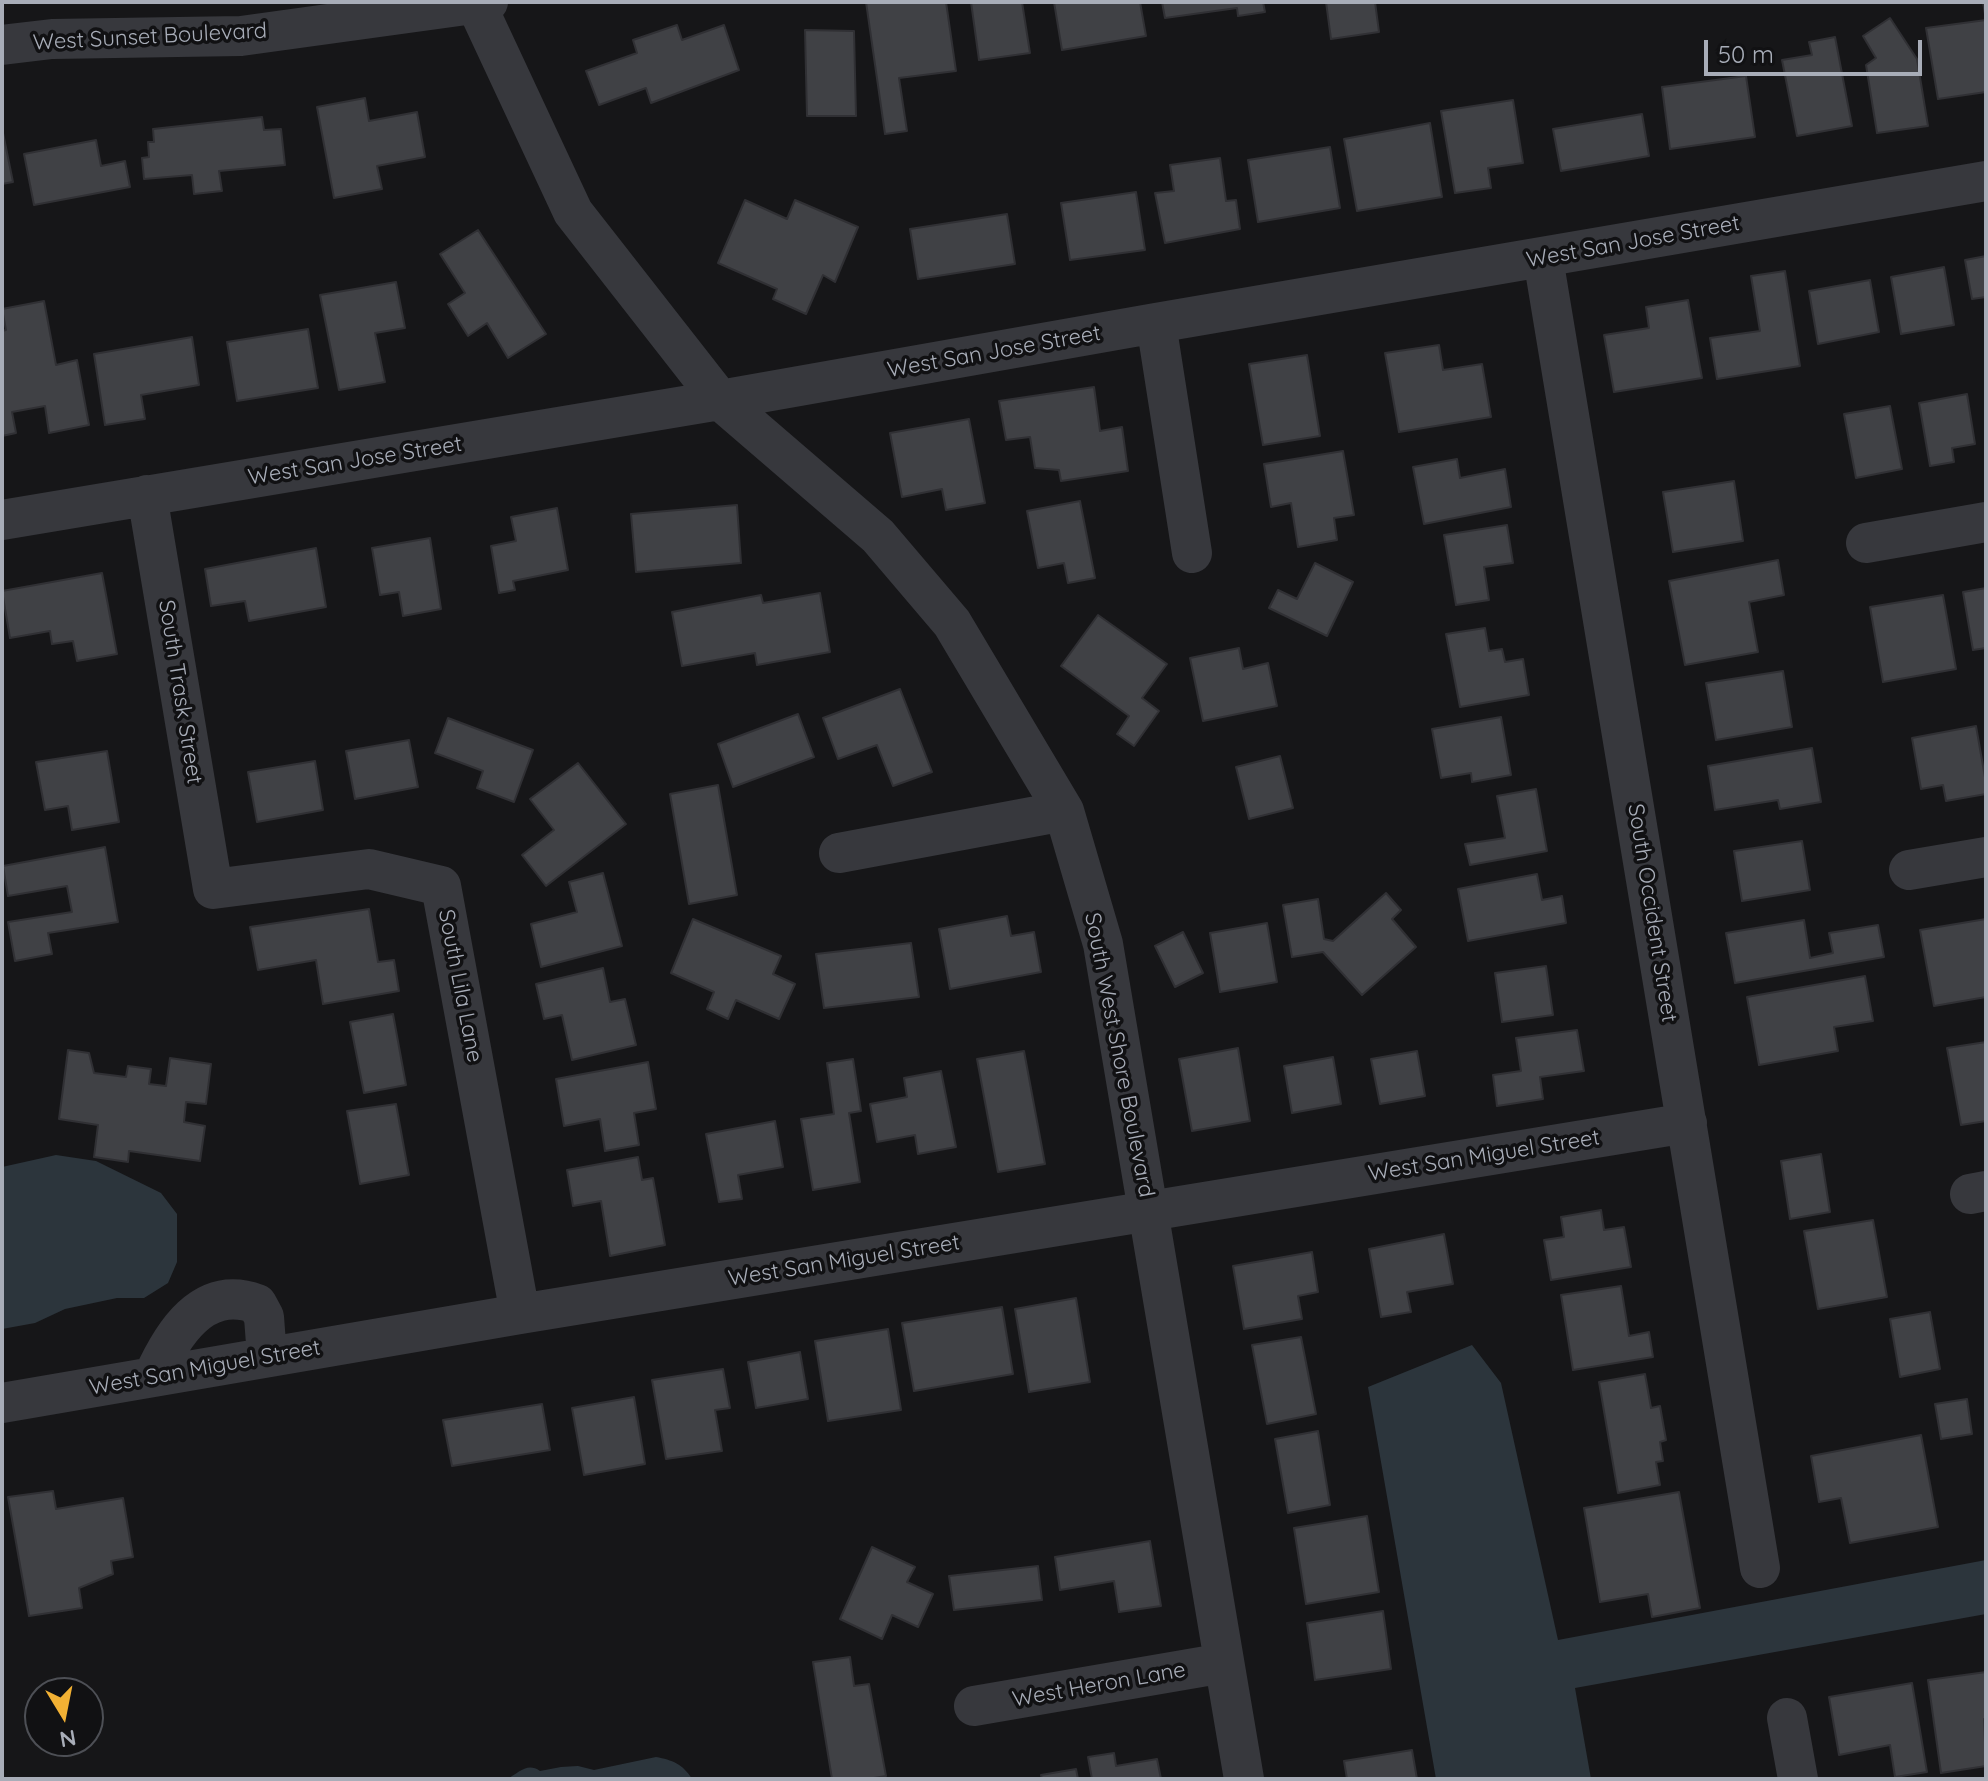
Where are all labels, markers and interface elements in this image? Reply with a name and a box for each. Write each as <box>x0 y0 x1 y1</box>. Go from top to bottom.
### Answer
street label: West Sunset Boulevard <box>32 18 268 56</box>
scale bar <box>1708 24 1926 74</box>
text: 50 m <box>1718 39 1774 69</box>
street label: West San Jose Street <box>1524 210 1742 274</box>
street label: West San Jose Street <box>885 320 1103 384</box>
street label: West San Jose Street <box>246 431 464 491</box>
street label: South Trask Street <box>152 598 208 786</box>
street label: South Occident Street <box>1622 802 1682 1024</box>
street label: South Lila Lane <box>432 907 488 1065</box>
street label: South West Shore Boulevard <box>1078 910 1160 1200</box>
street label: West San Miguel Street <box>1366 1125 1602 1187</box>
street label: West San Miguel Street <box>726 1230 962 1292</box>
street label: West San Miguel Street <box>87 1335 323 1401</box>
street label: West Heron Lane <box>1010 1657 1188 1713</box>
north arrow <box>24 1677 104 1757</box>
text: N <box>57 1723 78 1754</box>

